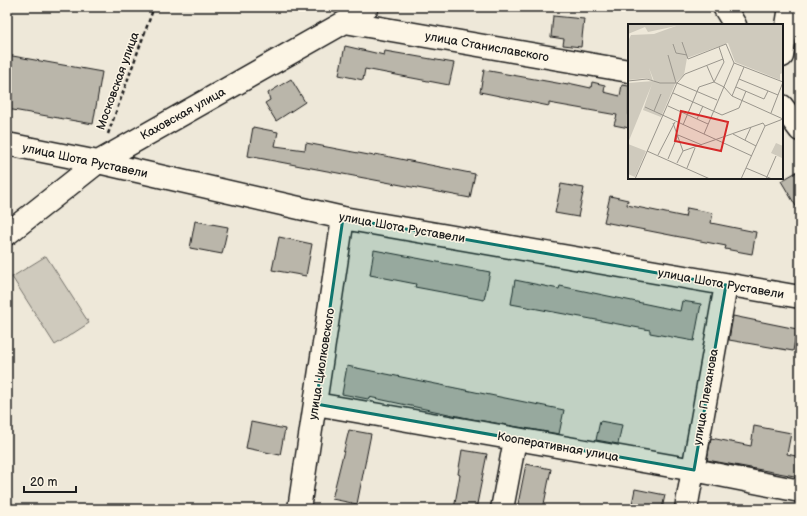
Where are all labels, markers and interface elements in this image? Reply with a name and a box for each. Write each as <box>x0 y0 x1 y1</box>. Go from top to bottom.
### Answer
inset map <box>628 24 783 179</box>
street label: улица Станиславского <box>424 29 550 65</box>
street label: Московская улица <box>93 30 143 132</box>
street label: Каховская улица <box>138 84 228 144</box>
street label: улица Шота Руставели <box>21 140 149 182</box>
street label: улица Шота Руставели <box>338 210 466 246</box>
street label: улица Шота Руставели <box>657 266 785 302</box>
street label: улица Циолковского <box>306 307 338 421</box>
street label: улица Плеханова <box>690 348 722 446</box>
street label: Кооперативная улица <box>496 429 620 465</box>
scale bar <box>24 468 76 494</box>
text: 20 m <box>30 475 57 490</box>

